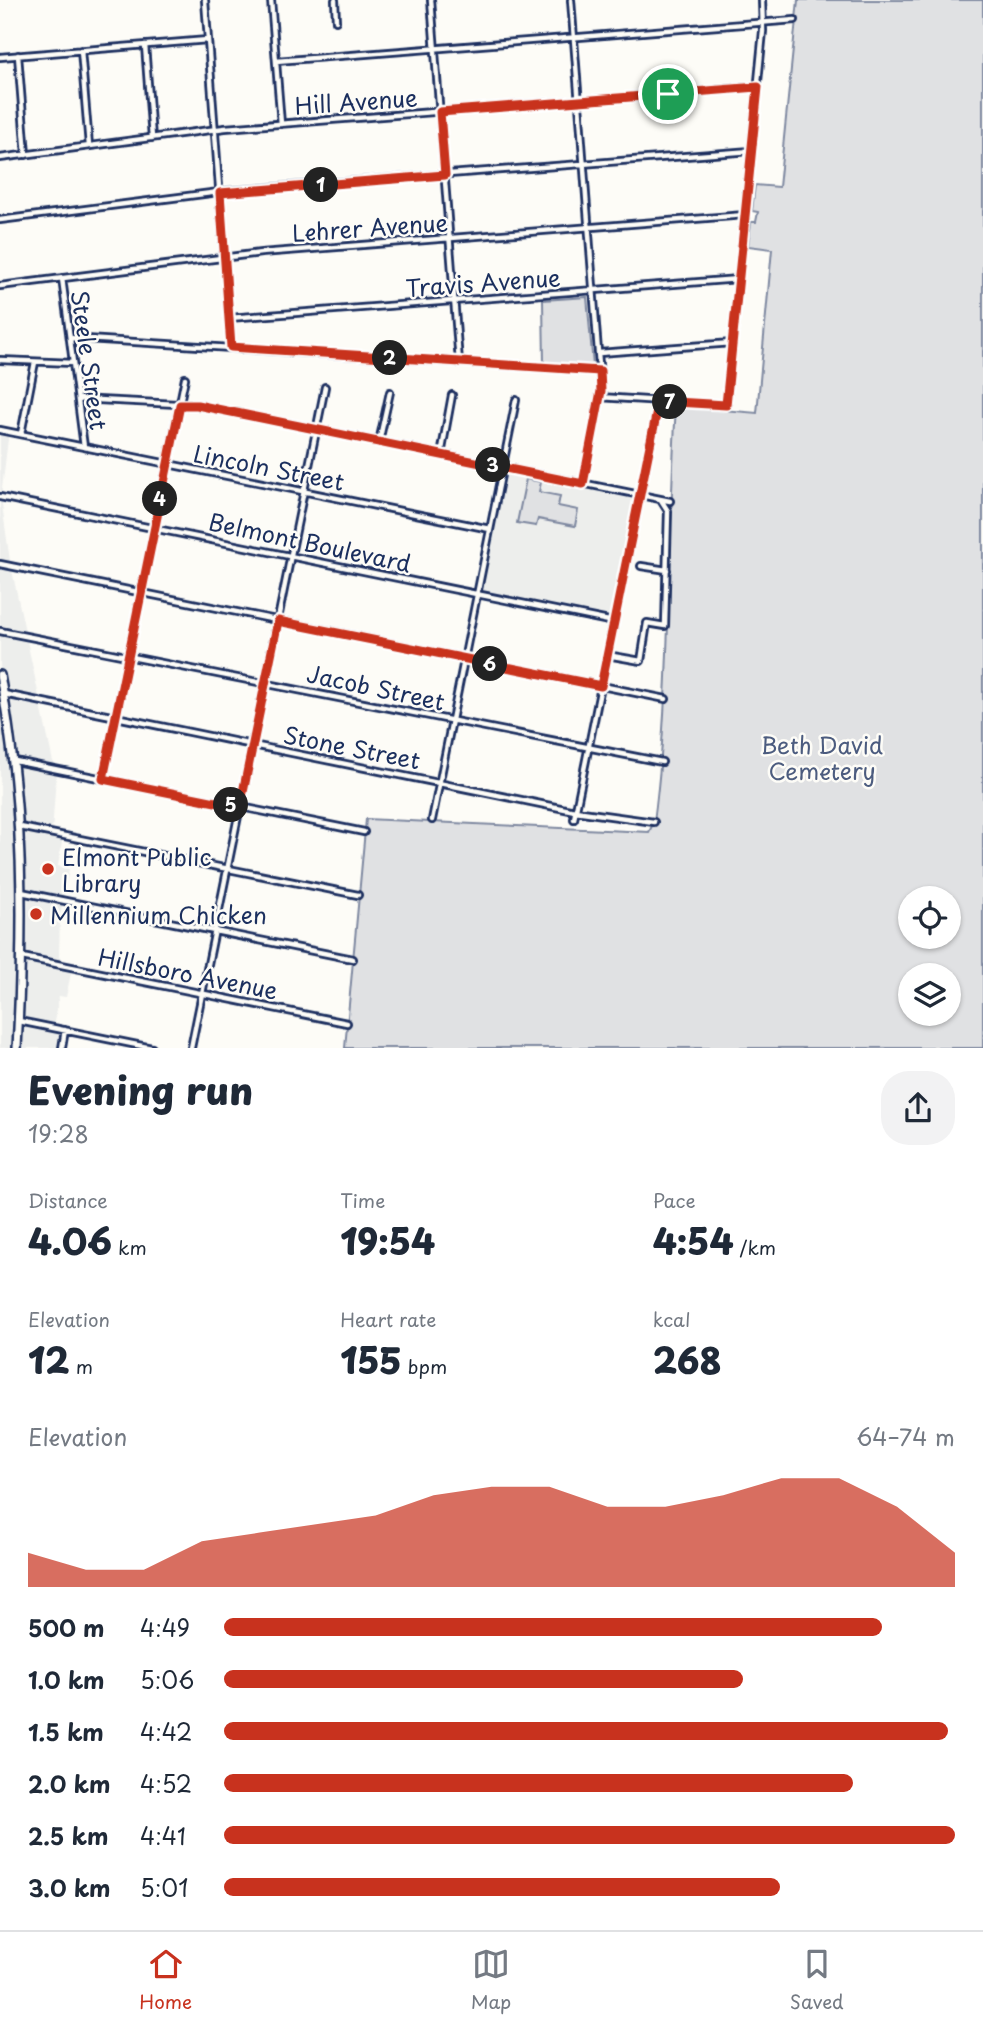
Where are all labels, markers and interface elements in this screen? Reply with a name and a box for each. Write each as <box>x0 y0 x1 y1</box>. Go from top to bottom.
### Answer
pin <box>638 64 698 124</box>
icon: arrive <box>649 75 687 113</box>
street label: Hill Avenue <box>293 79 419 123</box>
pin: 1 <box>304 168 338 202</box>
text: 1 <box>316 170 325 198</box>
street label: Lehrer Avenue <box>291 204 449 250</box>
street label: Travis Avenue <box>404 259 562 305</box>
street label: Steele Street <box>63 288 117 432</box>
pin: 2 <box>372 340 408 376</box>
text: 2 <box>383 343 396 371</box>
pin: 7 <box>652 384 688 420</box>
text: 7 <box>664 387 675 415</box>
street label: Lincoln Street <box>191 435 347 499</box>
pin: 3 <box>476 448 510 482</box>
text: 3 <box>486 450 499 478</box>
pin: 4 <box>142 482 178 516</box>
text: 4 <box>153 484 166 512</box>
street label: Belmont Boulevard <box>206 503 414 581</box>
pin: 6 <box>472 646 508 682</box>
text: 6 <box>483 649 496 677</box>
street label: Jacob Street <box>304 655 448 719</box>
street label: Stone Street <box>281 717 423 777</box>
park label: Beth David Cemetery <box>761 727 883 788</box>
pin: 5 <box>214 788 248 822</box>
text: 5 <box>224 790 237 818</box>
place label: Elmont Public Library <box>62 839 212 900</box>
marker: Elmont Public Library <box>40 861 56 877</box>
map controls <box>898 886 961 1026</box>
button: locate <box>898 886 961 949</box>
place label: Millennium Chicken <box>50 897 267 932</box>
marker: Millennium Chicken <box>28 906 44 922</box>
street label: Hillsboro Avenue <box>95 938 281 1008</box>
button: layers <box>898 963 961 1026</box>
text: Evening run <box>28 1061 253 1118</box>
button: share <box>881 1071 955 1145</box>
text: 19:28 <box>28 1116 89 1151</box>
text: Distance <box>28 1186 108 1214</box>
text: Time <box>340 1186 385 1214</box>
text: Pace <box>653 1186 696 1214</box>
text: 4.06 <box>28 1214 112 1267</box>
text: 19:54 <box>340 1214 435 1267</box>
text: 4:54 <box>653 1214 733 1267</box>
text: km <box>112 1233 147 1261</box>
text: /km <box>733 1233 776 1261</box>
text: Elevation <box>28 1305 110 1333</box>
text: Heart rate <box>340 1305 436 1333</box>
text: kcal <box>653 1305 691 1333</box>
text: 12 <box>28 1333 69 1386</box>
text: 155 <box>340 1333 402 1386</box>
text: 268 <box>653 1333 722 1386</box>
text: m <box>69 1352 93 1380</box>
text: bpm <box>402 1352 447 1380</box>
text: Elevation <box>28 1419 127 1454</box>
text: 64–74 m <box>856 1419 955 1454</box>
text: 500 m <box>28 1610 105 1645</box>
text: 4:49 <box>140 1610 190 1645</box>
text: 1.0 km <box>28 1662 105 1697</box>
text: 5:06 <box>140 1662 194 1697</box>
text: 1.5 km <box>28 1714 104 1749</box>
text: 4:42 <box>140 1714 192 1749</box>
text: 2.0 km <box>28 1766 110 1801</box>
text: 4:52 <box>140 1766 192 1801</box>
text: 2.5 km <box>28 1818 108 1853</box>
text: 4:41 <box>140 1818 186 1853</box>
text: 3.0 km <box>28 1870 110 1905</box>
text: 5:01 <box>140 1870 188 1905</box>
tab: Home <box>139 1945 192 2015</box>
tab: Map <box>471 1945 511 2015</box>
tab: Saved <box>790 1945 844 2015</box>

